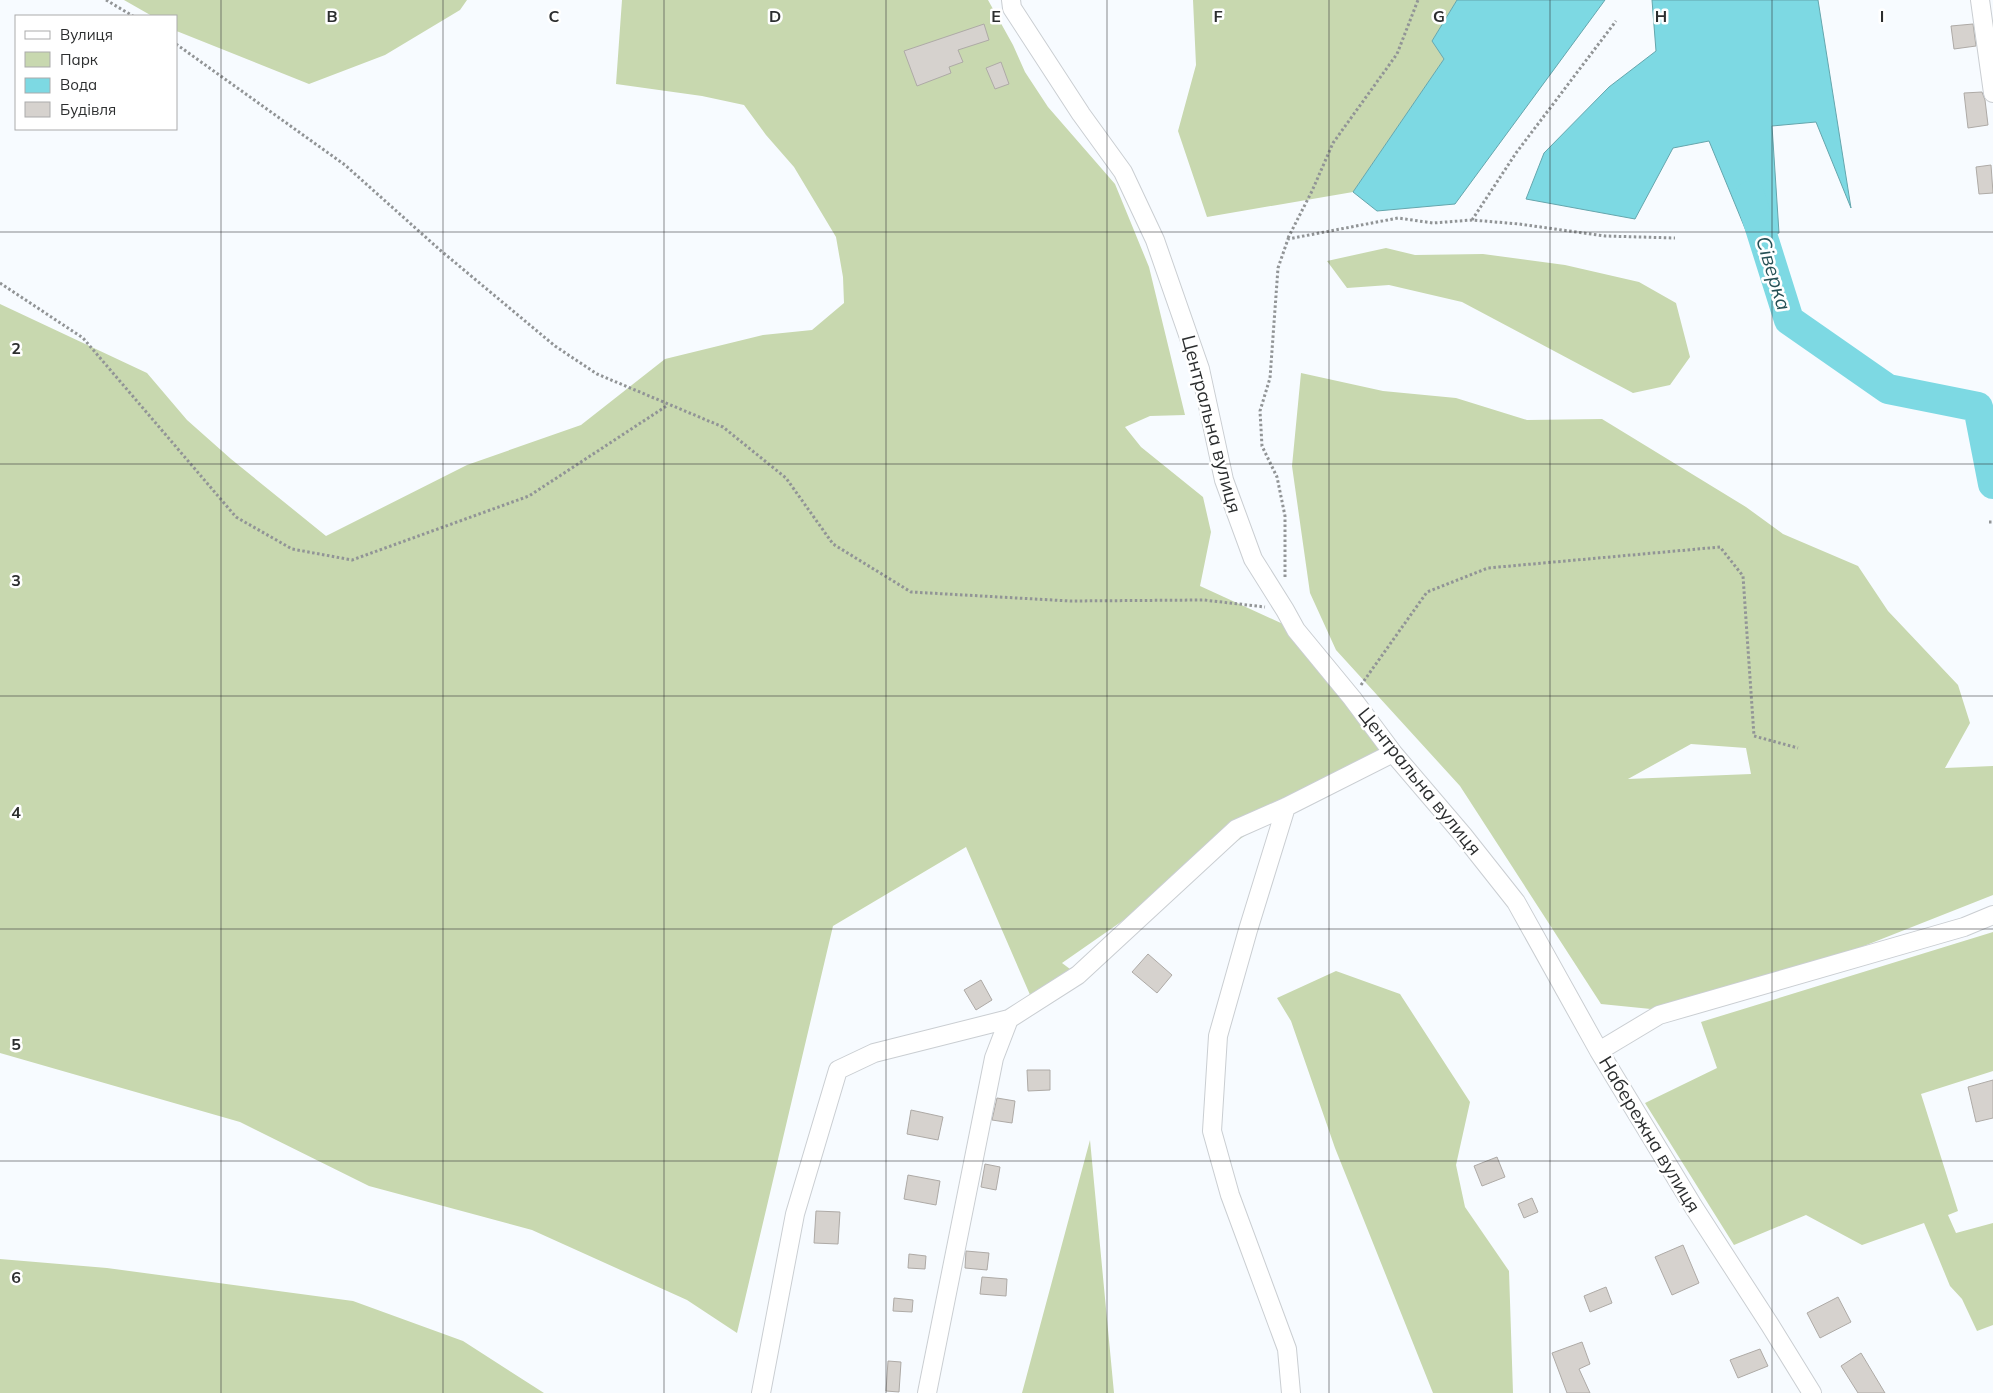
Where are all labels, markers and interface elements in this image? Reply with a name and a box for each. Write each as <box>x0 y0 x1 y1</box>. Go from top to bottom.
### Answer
text: B <box>326 6 338 26</box>
text: C <box>549 6 560 26</box>
text: D <box>769 6 781 26</box>
text: E <box>991 6 1001 26</box>
text: F <box>1213 6 1223 26</box>
text: G <box>1433 6 1445 26</box>
text: H <box>1655 6 1667 26</box>
text: I <box>1880 6 1884 26</box>
legend <box>15 15 178 130</box>
text: Вулиця <box>60 25 113 44</box>
text: Парк <box>60 50 99 69</box>
text: Вода <box>60 75 97 94</box>
text: Будівля <box>60 100 116 119</box>
water label: Сіверка <box>1751 233 1797 313</box>
street label: Центральна вулиця <box>1177 332 1247 516</box>
text: 2 <box>11 338 21 358</box>
text: 3 <box>11 570 21 590</box>
street label: Центральна вулиця <box>1353 702 1487 860</box>
text: 4 <box>11 802 21 822</box>
text: 5 <box>11 1034 21 1054</box>
street label: Набережна вулиця <box>1594 1052 1706 1216</box>
text: 6 <box>11 1267 21 1287</box>

